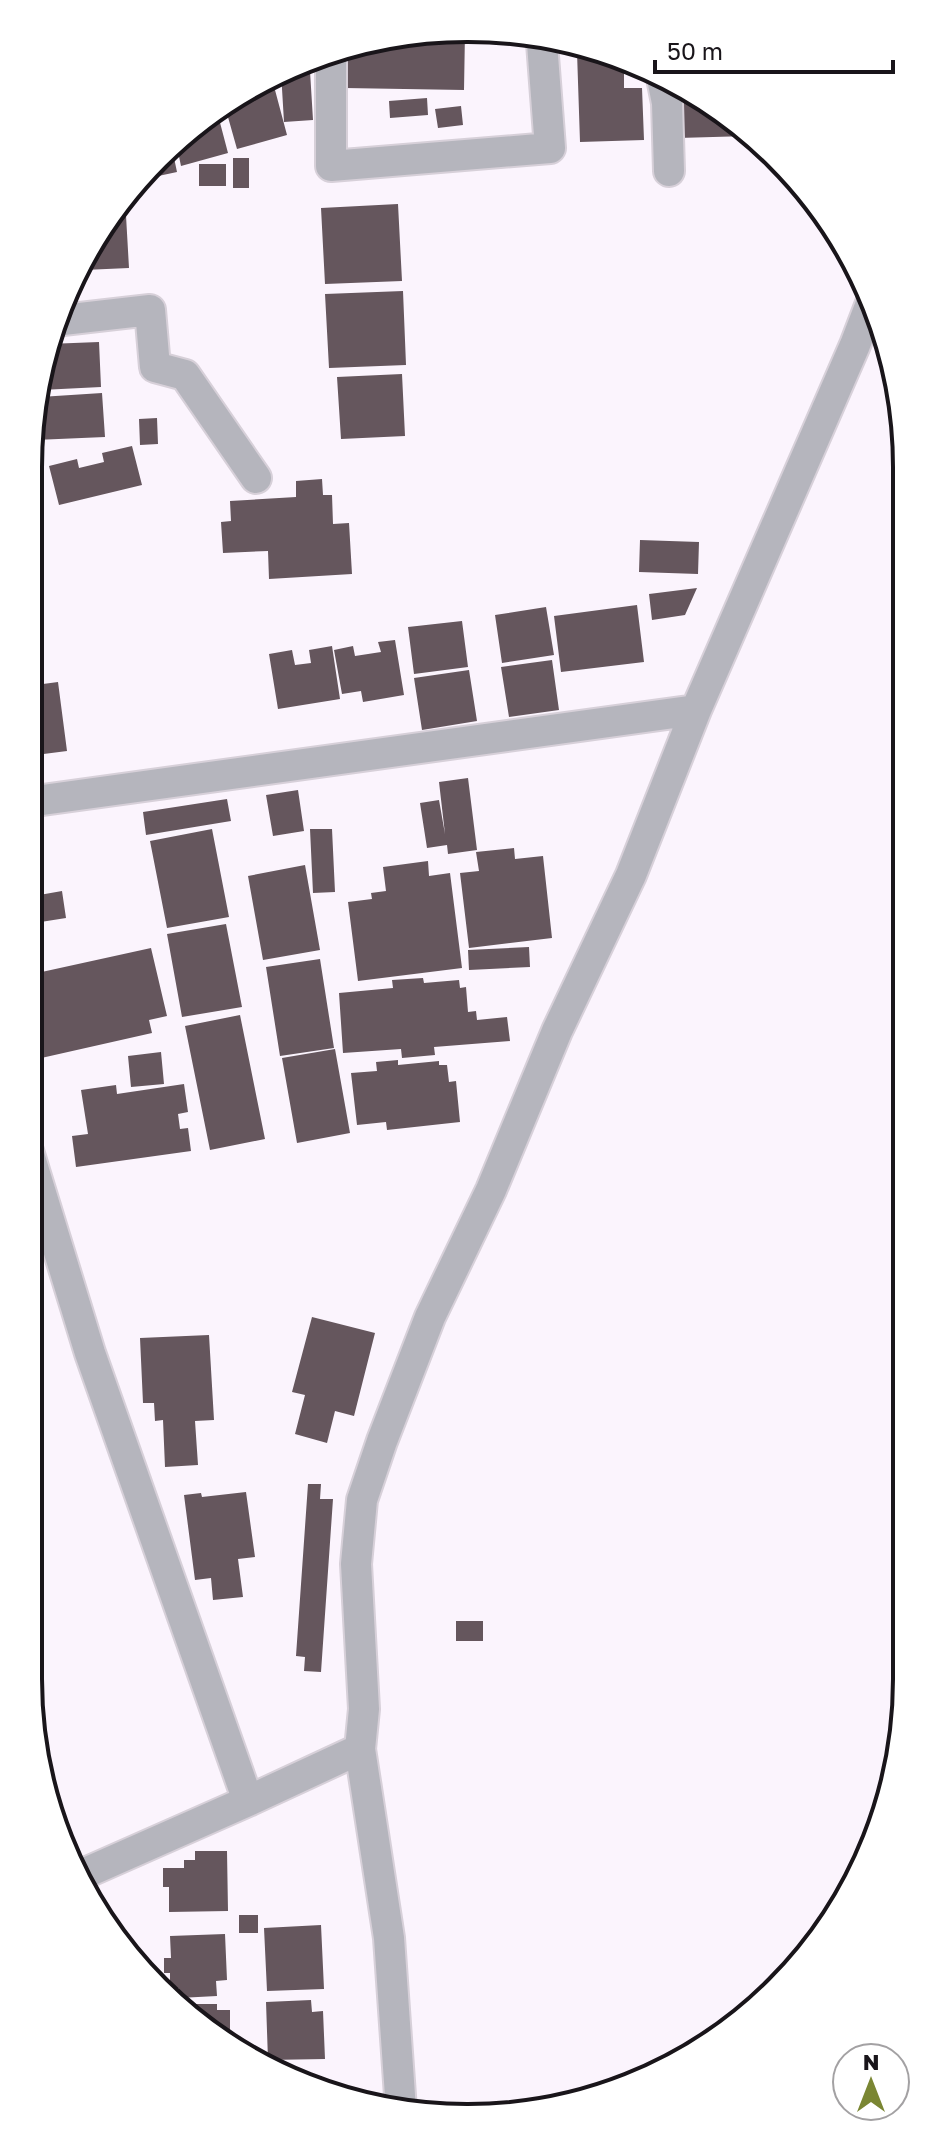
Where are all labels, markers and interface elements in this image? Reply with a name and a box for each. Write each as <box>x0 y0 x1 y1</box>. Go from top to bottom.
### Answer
scale bar <box>655 24 893 74</box>
text: 50 m <box>667 36 723 65</box>
north arrow <box>831 2042 911 2122</box>
text: N <box>863 2048 879 2075</box>

